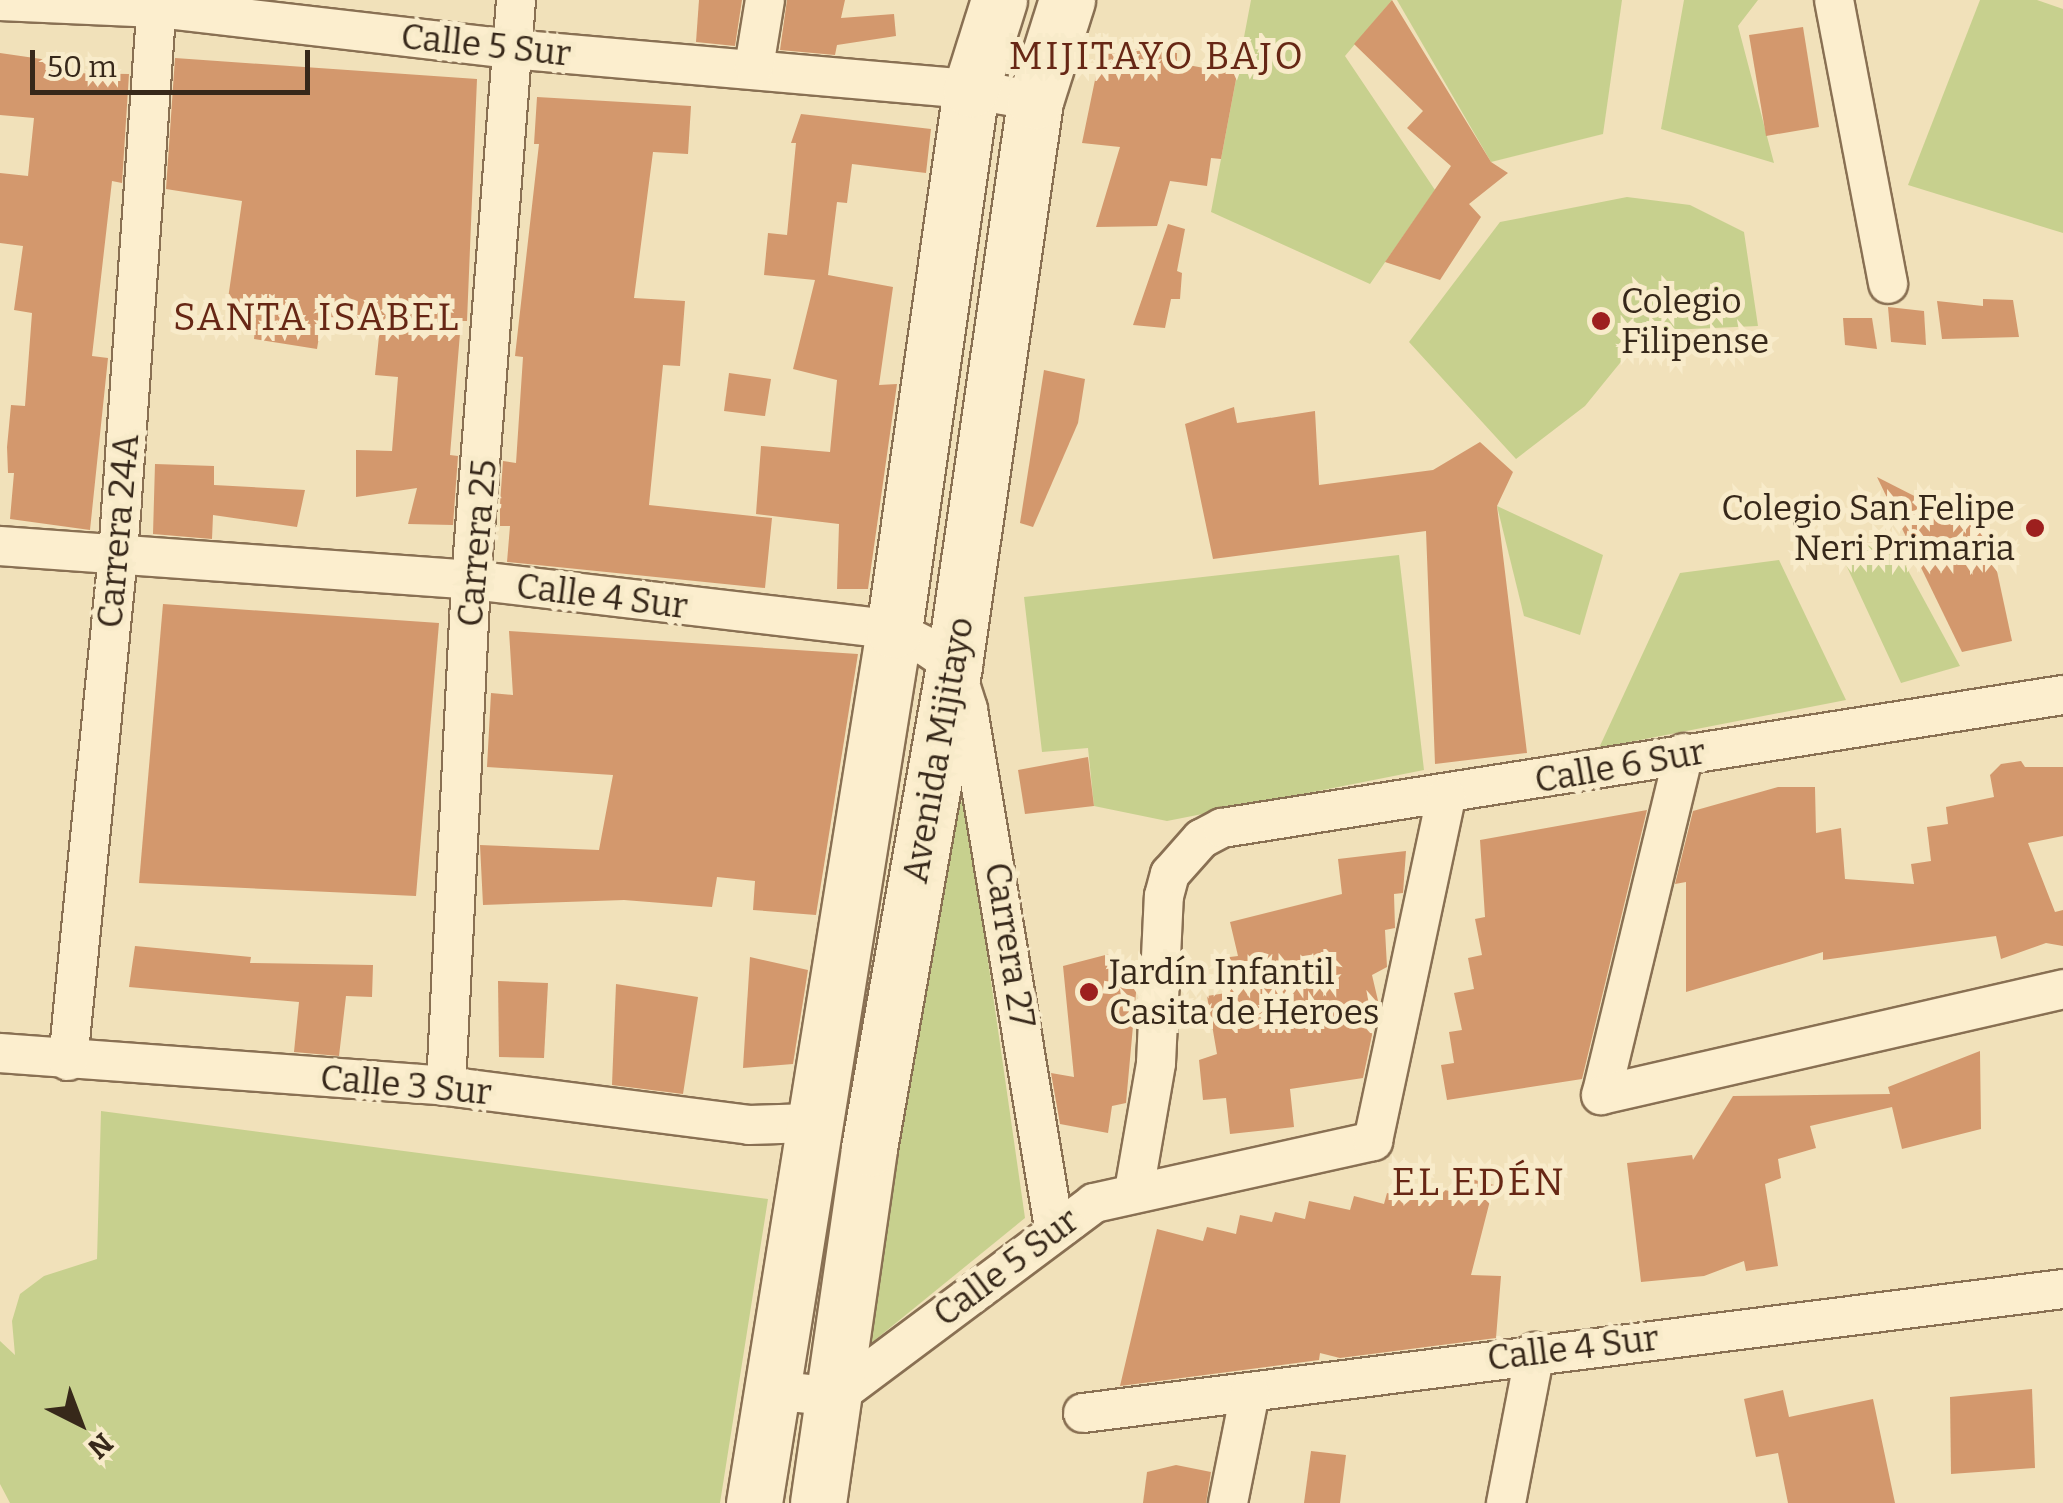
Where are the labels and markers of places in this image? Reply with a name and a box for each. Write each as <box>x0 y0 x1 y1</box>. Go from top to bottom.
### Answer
place label: Colegio Filipense <box>1621 280 1769 362</box>
marker: Colegio Filipense <box>1590 310 1612 332</box>
place label: Colegio San Felipe Neri Primaria <box>1721 487 2015 569</box>
marker: Colegio San Felipe Neri Primaria <box>2024 517 2046 539</box>
place label: Jardín Infantil Casita de Heroes <box>1109 951 1380 1033</box>
marker: Jardín Infantil Casita de Heroes <box>1078 981 1100 1003</box>

